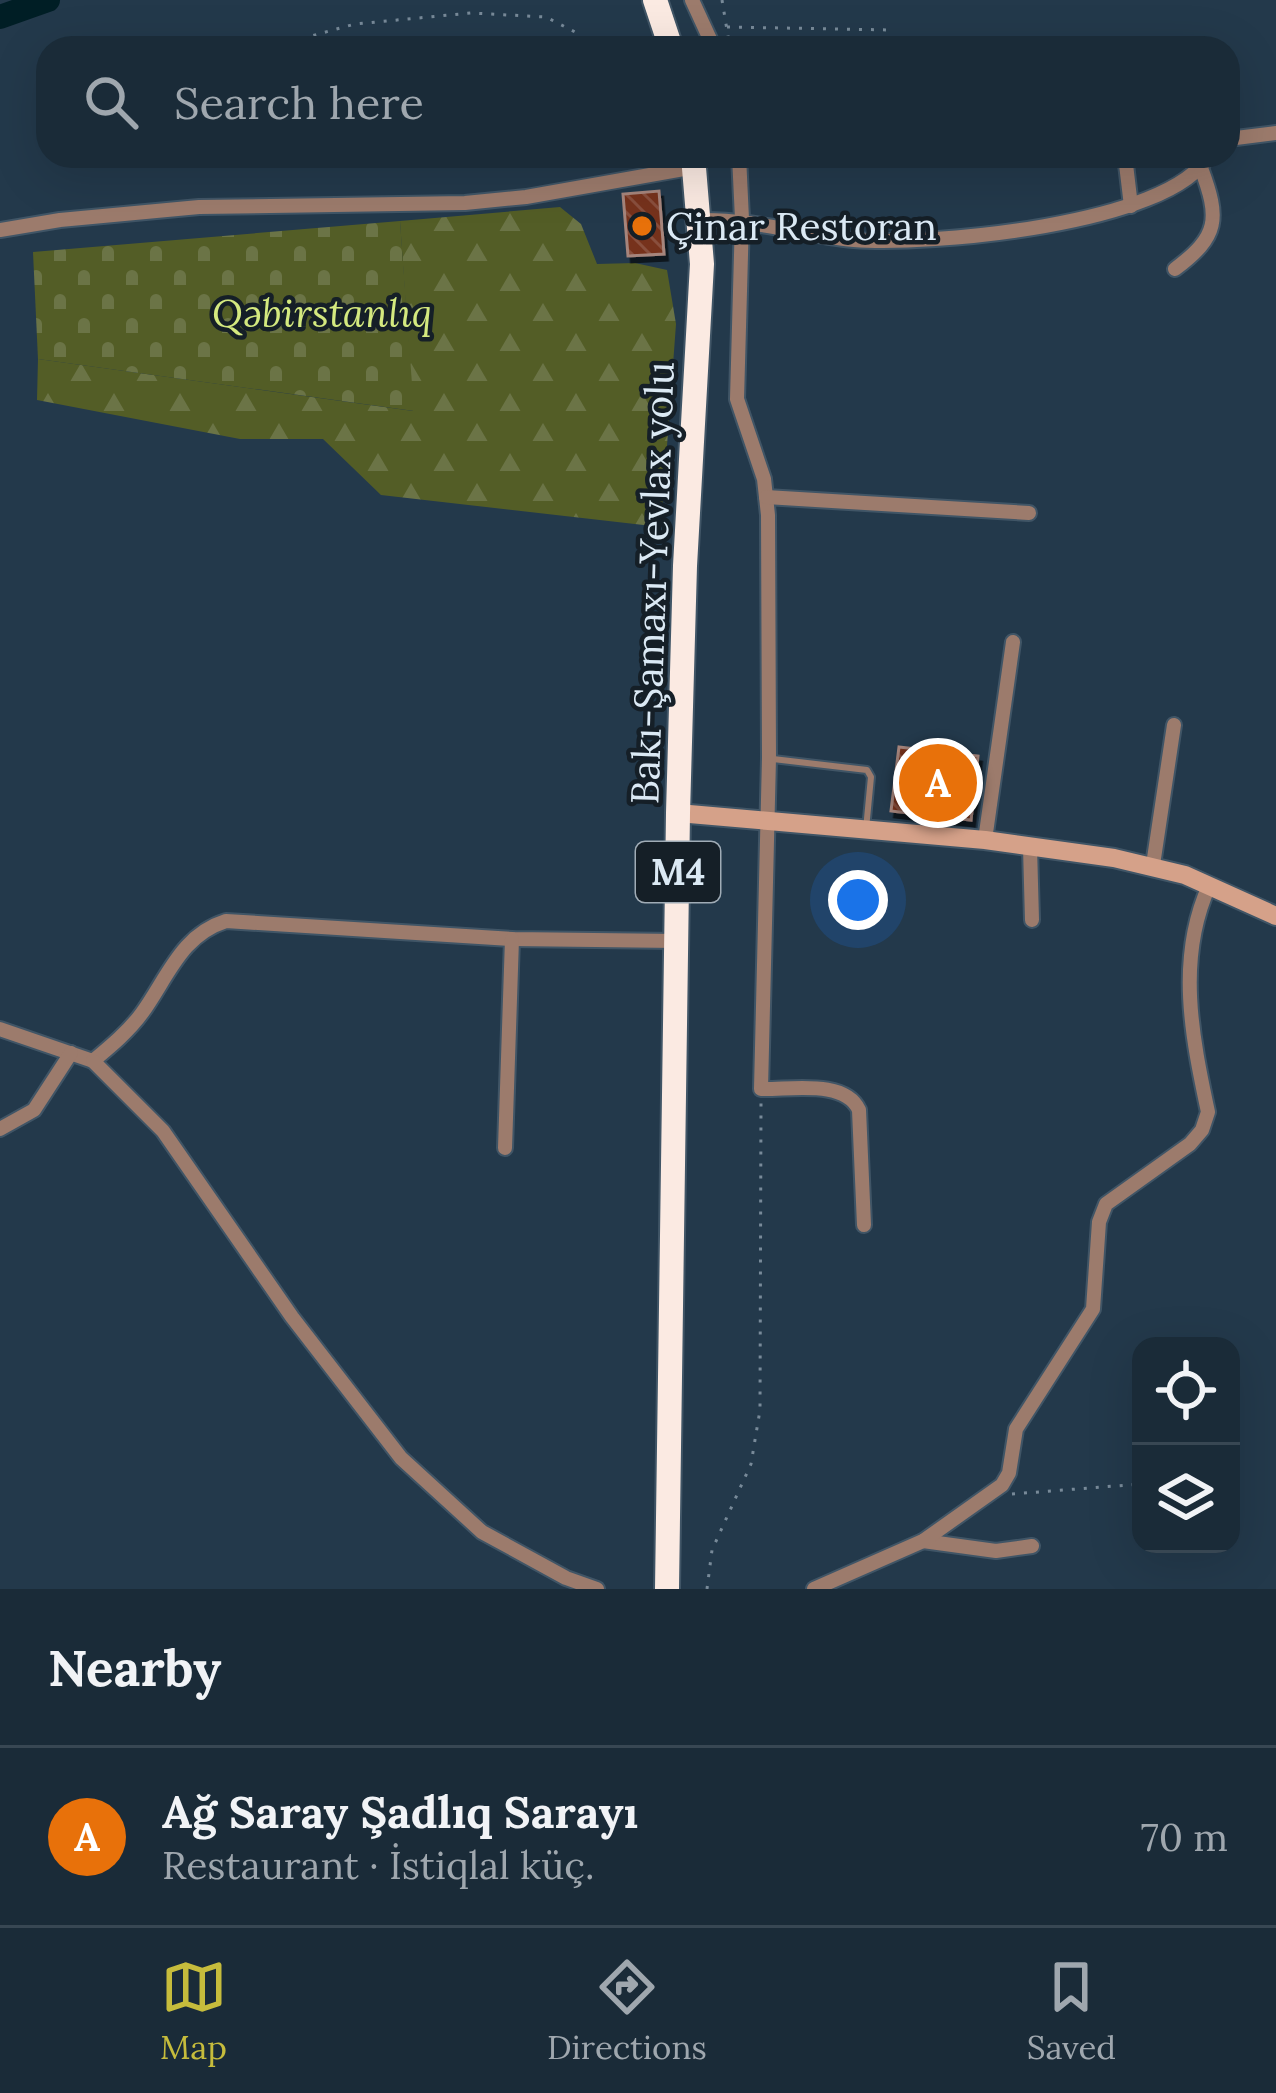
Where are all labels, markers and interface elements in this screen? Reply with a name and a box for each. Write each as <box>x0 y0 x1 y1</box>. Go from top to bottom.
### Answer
search box <box>36 36 1240 168</box>
icon: search <box>78 69 144 135</box>
text: Search here <box>174 74 424 131</box>
place label: Çinar Restoran <box>666 201 937 251</box>
marker: Çinar Restoran <box>629 213 655 239</box>
park label: Qəbirstanlıq <box>212 288 432 338</box>
street label: Bakı-Şamaxı-Yevlax yolu <box>619 361 685 805</box>
pin: A <box>899 738 977 828</box>
road number: M4 <box>636 842 720 902</box>
your location <box>828 870 888 930</box>
map controls <box>1132 1337 1240 1553</box>
button: locate <box>1132 1337 1240 1445</box>
button: layers <box>1132 1445 1240 1553</box>
text: Nearby <box>48 1635 221 1700</box>
text: Ağ Saray Şadlıq Sarayı <box>162 1783 638 1840</box>
text: A <box>74 1812 100 1862</box>
text: 70 m <box>1141 1812 1228 1862</box>
text: Restaurant · İstiqlal küç. <box>162 1840 595 1890</box>
tab: Map <box>160 1954 227 2068</box>
tab: Directions <box>547 1954 707 2068</box>
tab: Saved <box>1027 1954 1116 2068</box>

